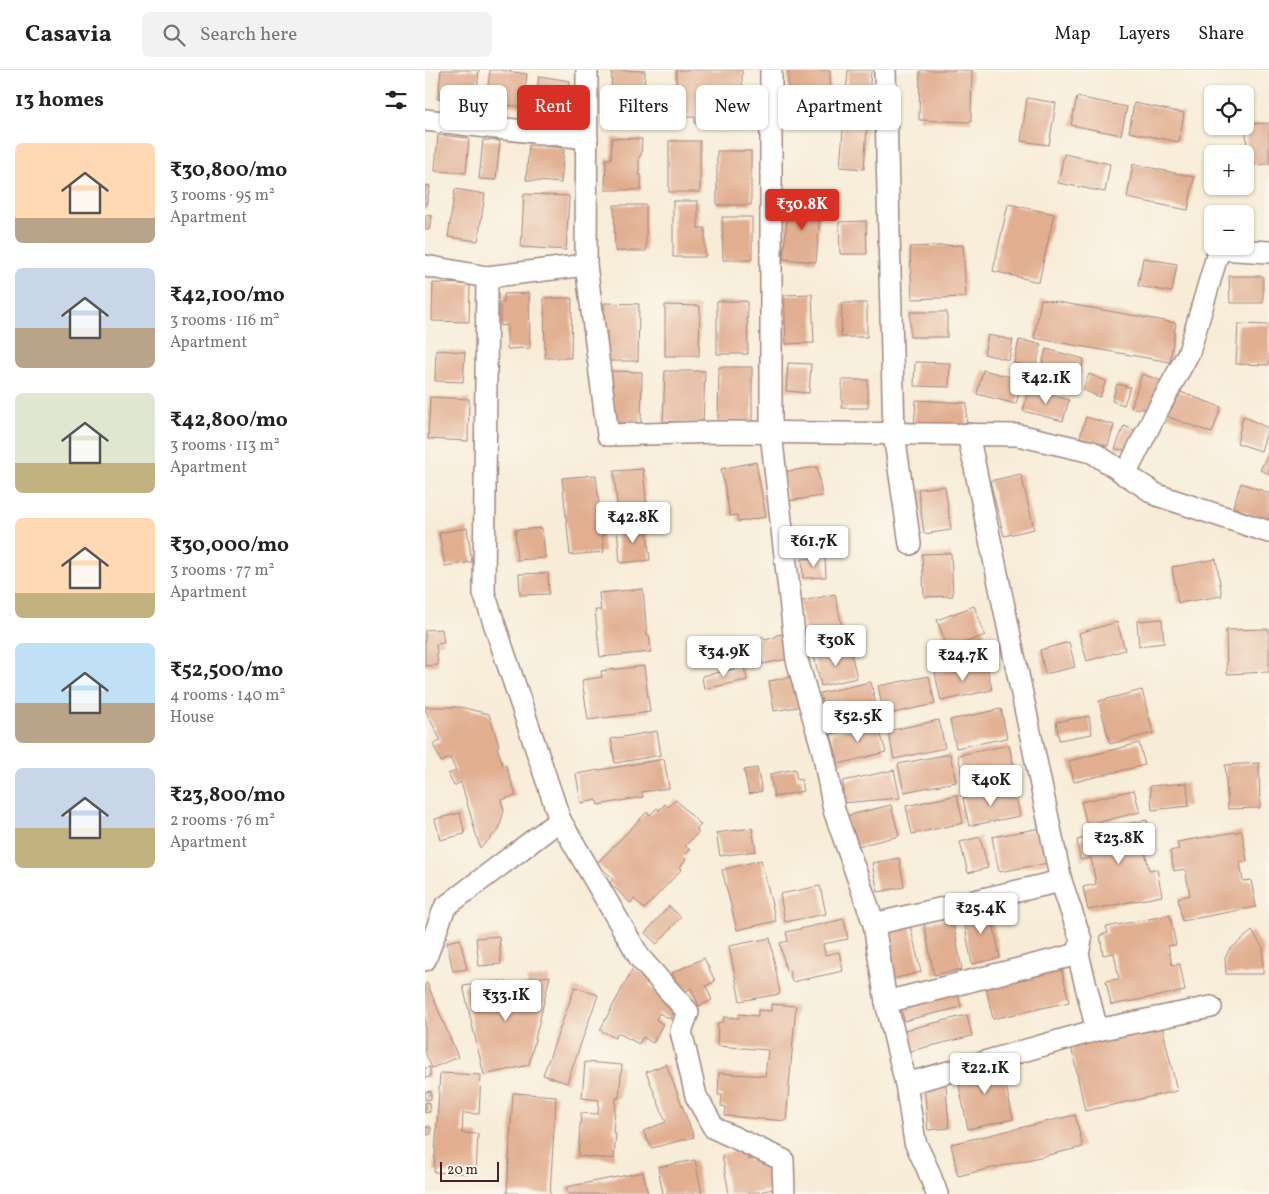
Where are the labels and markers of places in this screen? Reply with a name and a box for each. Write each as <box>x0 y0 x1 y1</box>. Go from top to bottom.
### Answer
pin: ₹30.8K <box>761 189 843 231</box>
pin: ₹42.1K <box>1005 362 1087 405</box>
pin: ₹42.8K <box>592 502 674 544</box>
pin: ₹61.7K <box>773 526 855 568</box>
pin: ₹30K <box>806 624 866 667</box>
pin: ₹34.9K <box>683 636 765 678</box>
pin: ₹24.7K <box>922 640 1004 682</box>
pin: ₹52.5K <box>817 700 899 743</box>
pin: ₹40K <box>961 764 1021 807</box>
pin: ₹23.8K <box>1078 822 1160 865</box>
pin: ₹25.4K <box>940 892 1022 935</box>
pin: ₹33.1K <box>465 980 547 1022</box>
pin: ₹22.1K <box>944 1052 1026 1095</box>

